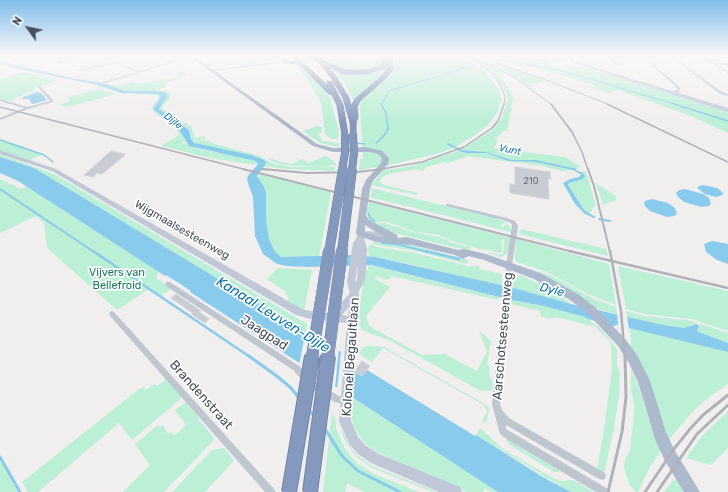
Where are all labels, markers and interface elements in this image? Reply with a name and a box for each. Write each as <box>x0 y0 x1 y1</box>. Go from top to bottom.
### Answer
north arrow <box>8 8 48 48</box>
text: N <box>10 14 25 28</box>
water label: Dijle <box>161 110 185 132</box>
water label: Vunt <box>498 142 522 158</box>
house number: 210 <box>524 176 538 186</box>
street label: Wijgmaalsesteenweg <box>132 197 232 263</box>
park label: Vijvers van Bellefroid <box>89 266 145 292</box>
street label: Aarschotsesteenweg <box>490 271 516 401</box>
water label: Kanaal Leuven-Dijle <box>213 273 333 357</box>
water label: Dyle <box>538 280 566 300</box>
street label: Kolonel Begaultlaan <box>339 297 363 417</box>
street label: Jaagpad <box>238 312 290 354</box>
street label: Brandenstraat <box>166 357 236 433</box>

